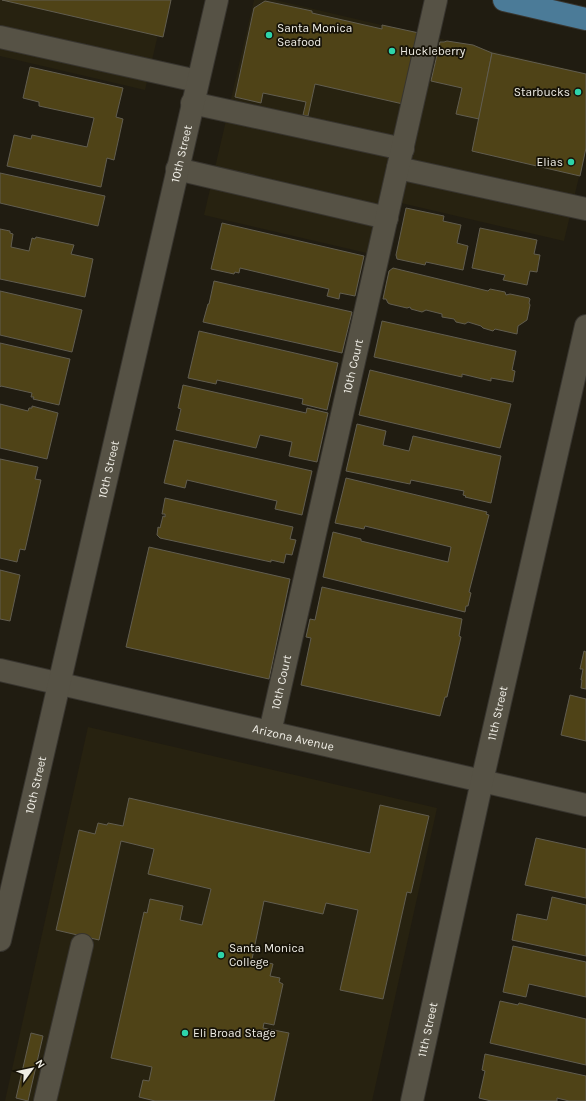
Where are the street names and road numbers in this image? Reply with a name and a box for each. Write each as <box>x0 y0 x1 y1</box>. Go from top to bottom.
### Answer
street label: 10th Street <box>168 123 195 184</box>
street label: 10th Court <box>340 337 366 395</box>
street label: 10th Street <box>95 439 122 500</box>
street label: 10th Court <box>268 653 294 711</box>
street label: 11th Street <box>484 684 511 742</box>
street label: Arizona Avenue <box>251 721 336 754</box>
street label: 10th Street <box>22 754 49 815</box>
street label: 11th Street <box>415 1001 440 1058</box>

